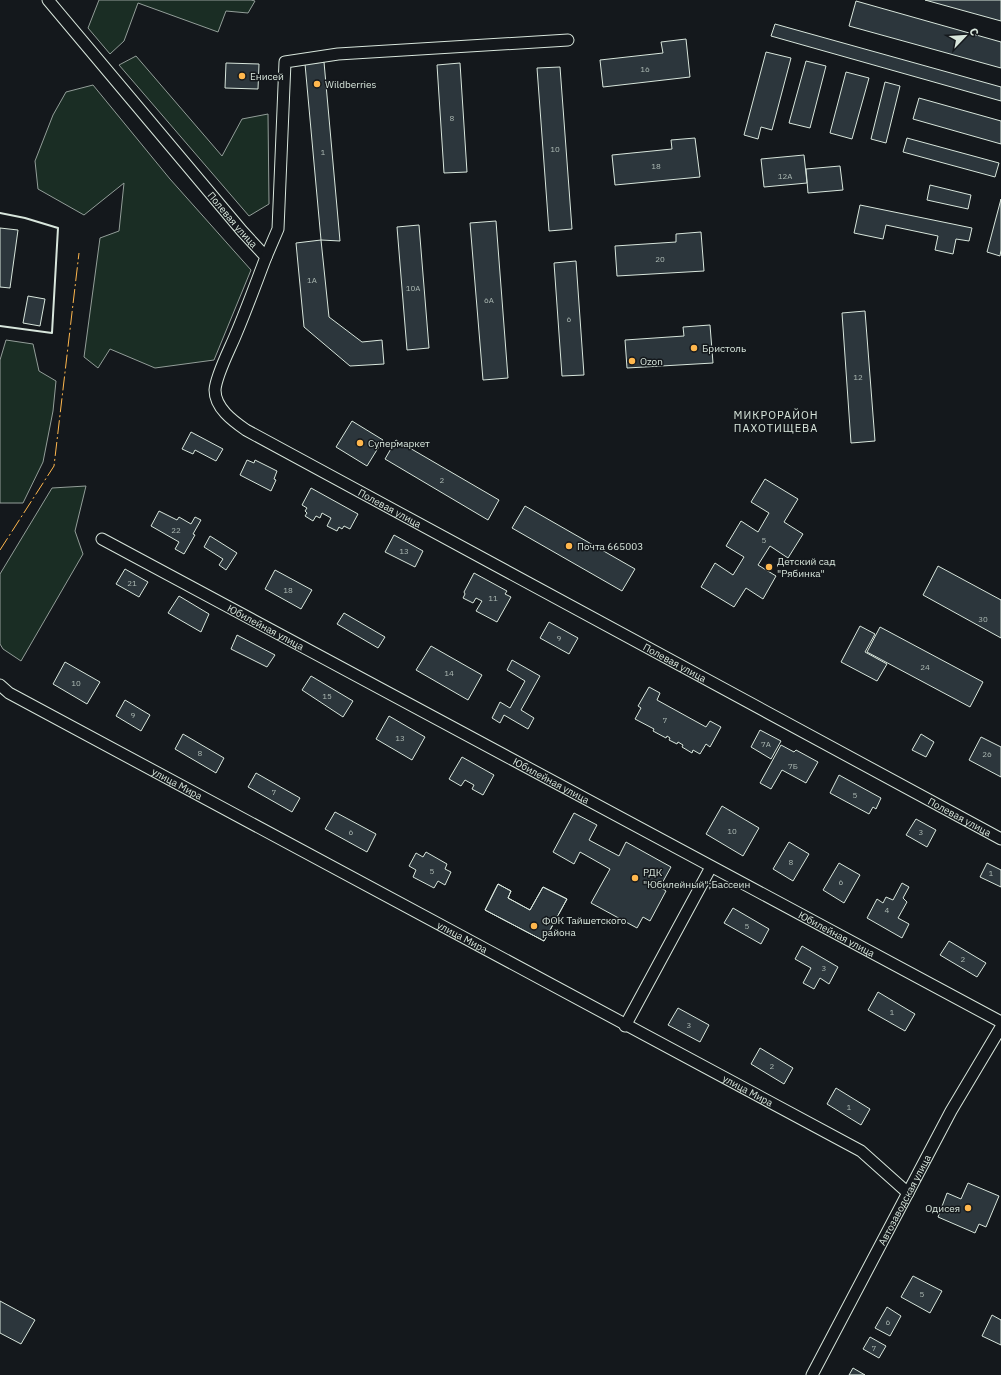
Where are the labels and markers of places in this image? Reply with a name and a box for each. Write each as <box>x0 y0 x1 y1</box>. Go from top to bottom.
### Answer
place label: Енисей <box>250 70 284 83</box>
marker: Енисей <box>237 71 247 81</box>
place label: Wildberries <box>325 78 377 91</box>
marker: Wildberries <box>312 79 322 89</box>
place label: Бристоль <box>702 342 746 355</box>
marker: Бристоль <box>689 343 699 353</box>
place label: Ozon <box>640 355 663 368</box>
marker: Ozon <box>627 356 637 366</box>
place label: Супермаркет <box>368 437 430 450</box>
marker: Супермаркет <box>355 438 365 448</box>
place label: Почта 665003 <box>577 540 643 553</box>
marker: Почта 665003 <box>564 541 574 551</box>
place label: Детский сад "Рябинка" <box>777 555 835 580</box>
marker: Детский сад "Рябинка" <box>764 562 774 572</box>
place label: РДК "Юбилейный";Бассеин <box>643 866 750 891</box>
marker: РДК "Юбилейный";Бассеин <box>630 873 640 883</box>
place label: ФОК Тайшетского района <box>542 914 627 939</box>
marker: ФОК Тайшетского района <box>529 921 539 931</box>
place label: Одисея <box>925 1202 960 1215</box>
marker: Одисея <box>963 1203 973 1213</box>

